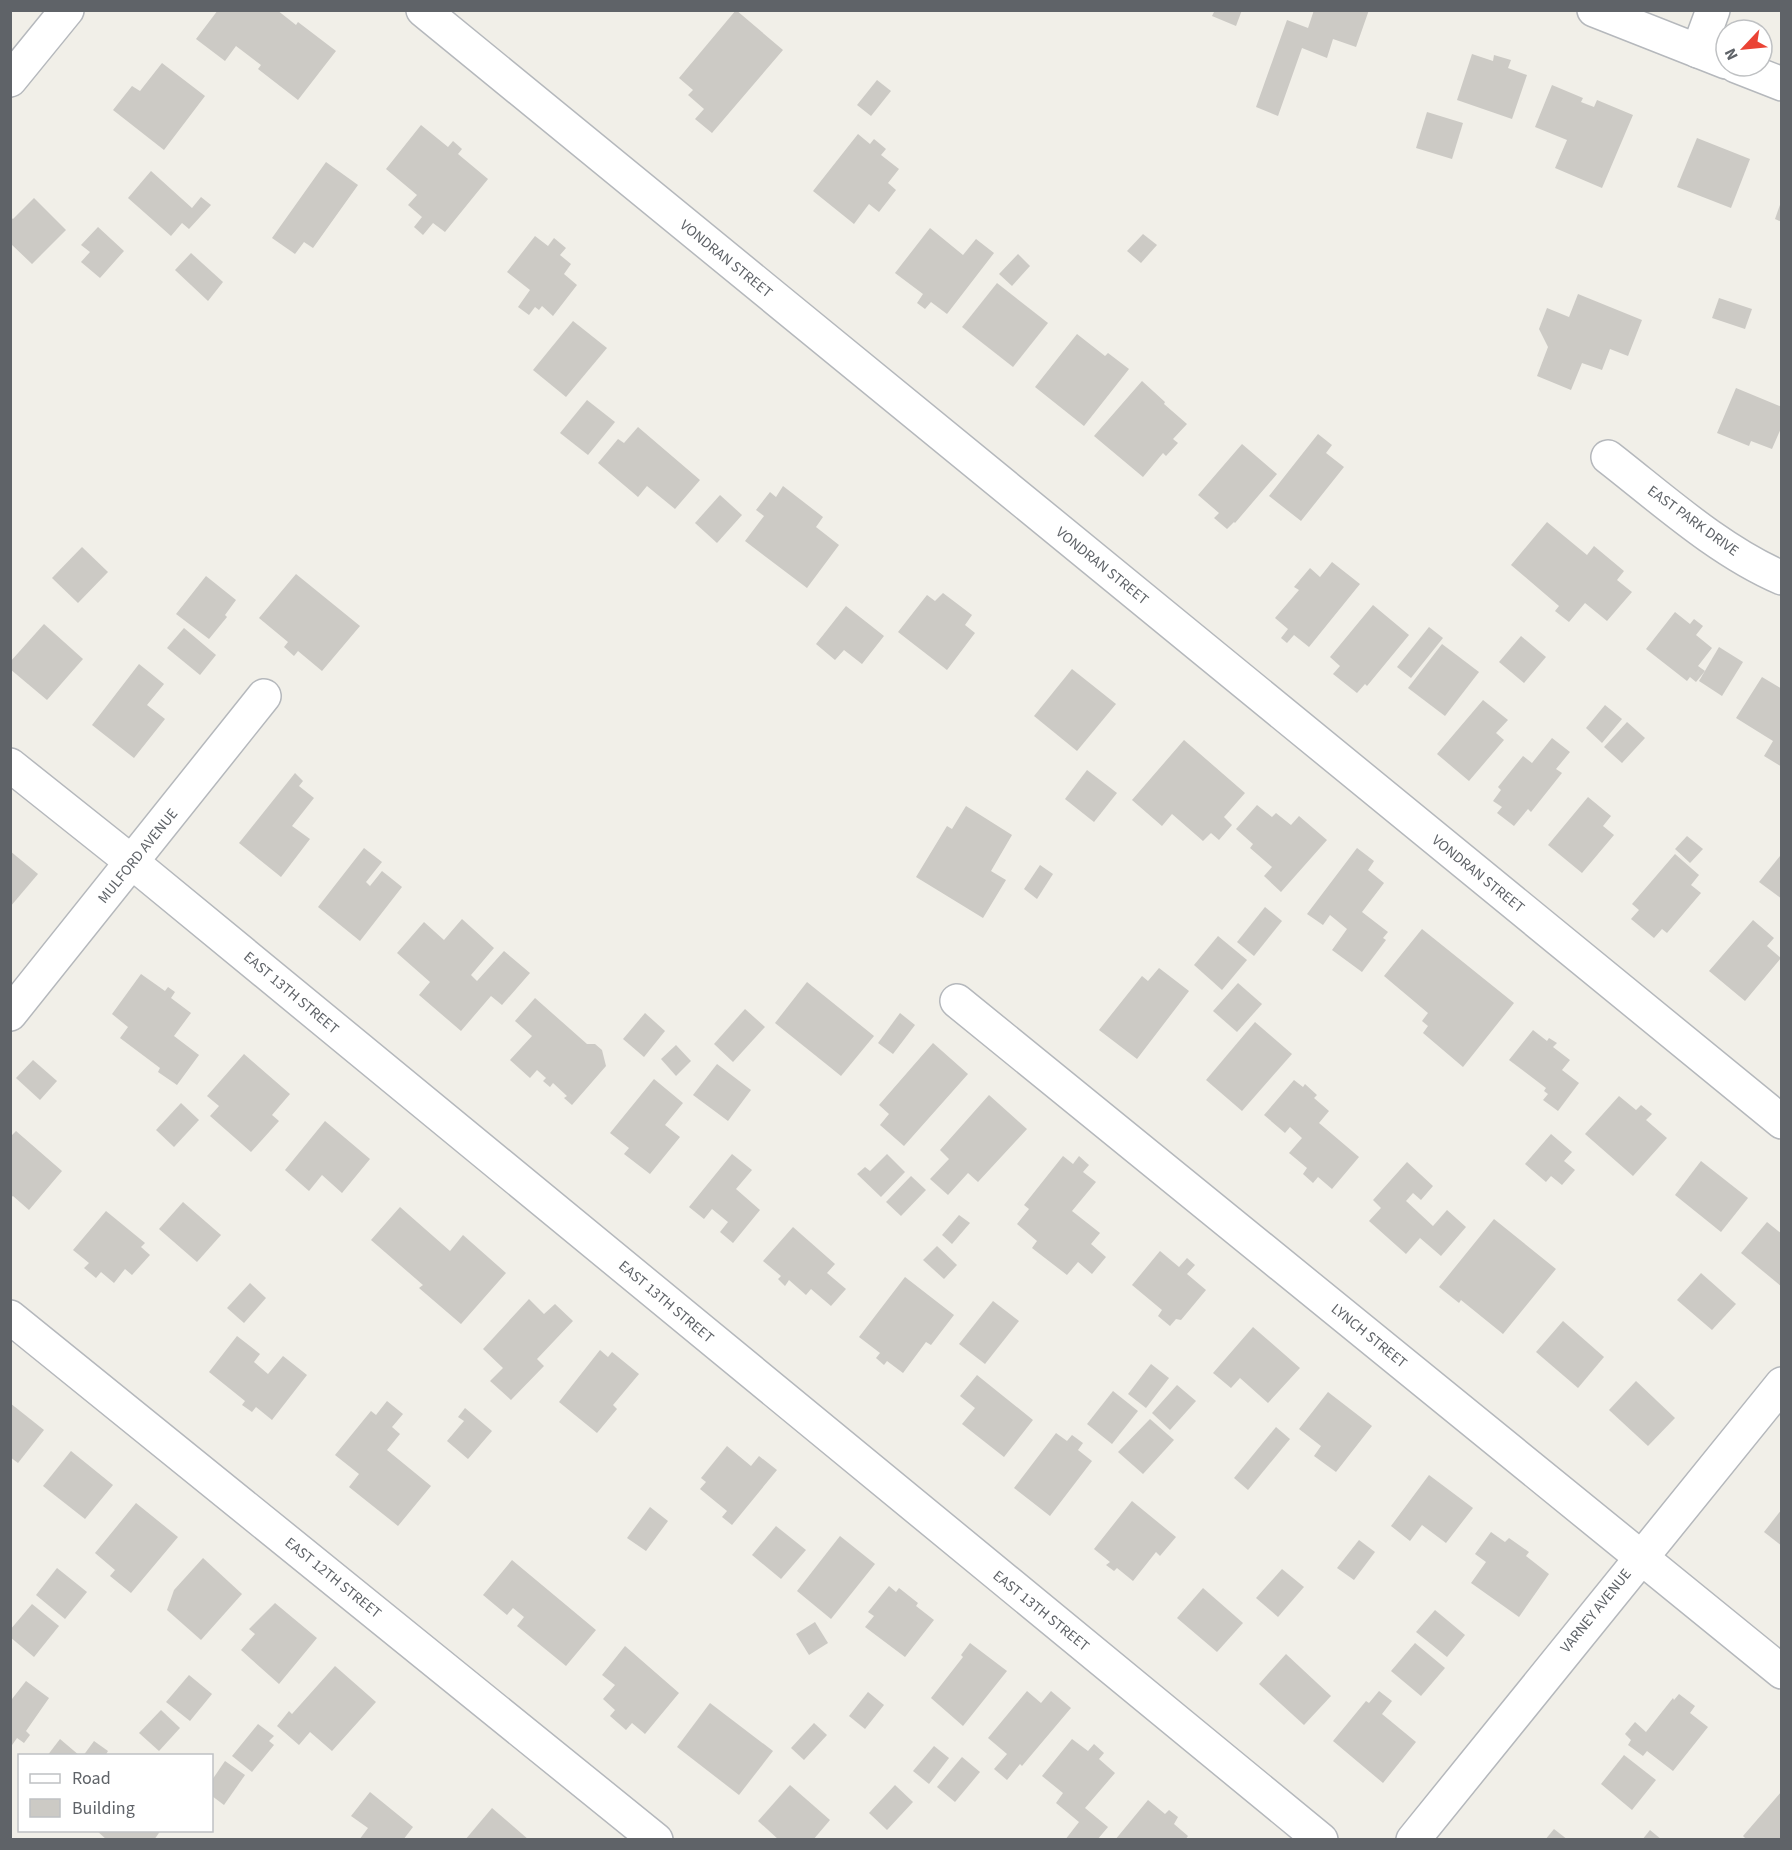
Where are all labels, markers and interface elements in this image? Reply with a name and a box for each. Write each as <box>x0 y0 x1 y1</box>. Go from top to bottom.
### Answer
north arrow <box>1714 18 1774 78</box>
text: N <box>1719 45 1744 64</box>
street label: VONDRAN STREET <box>675 215 777 303</box>
street label: EAST PARK DRIVE <box>1643 481 1743 561</box>
street label: VONDRAN STREET <box>1051 522 1153 610</box>
street label: MULFORD AVENUE <box>93 804 183 908</box>
street label: VONDRAN STREET <box>1427 830 1529 918</box>
street label: EAST 13TH STREET <box>239 947 343 1039</box>
street label: EAST 13TH STREET <box>614 1256 718 1348</box>
street label: LYNCH STREET <box>1326 1299 1412 1373</box>
street label: EAST 12TH STREET <box>280 1532 386 1624</box>
street label: VARNEY AVENUE <box>1555 1564 1637 1658</box>
street label: EAST 13TH STREET <box>988 1565 1094 1657</box>
legend <box>18 1754 213 1832</box>
text: Road <box>72 1766 111 1791</box>
text: Building <box>72 1796 135 1821</box>

